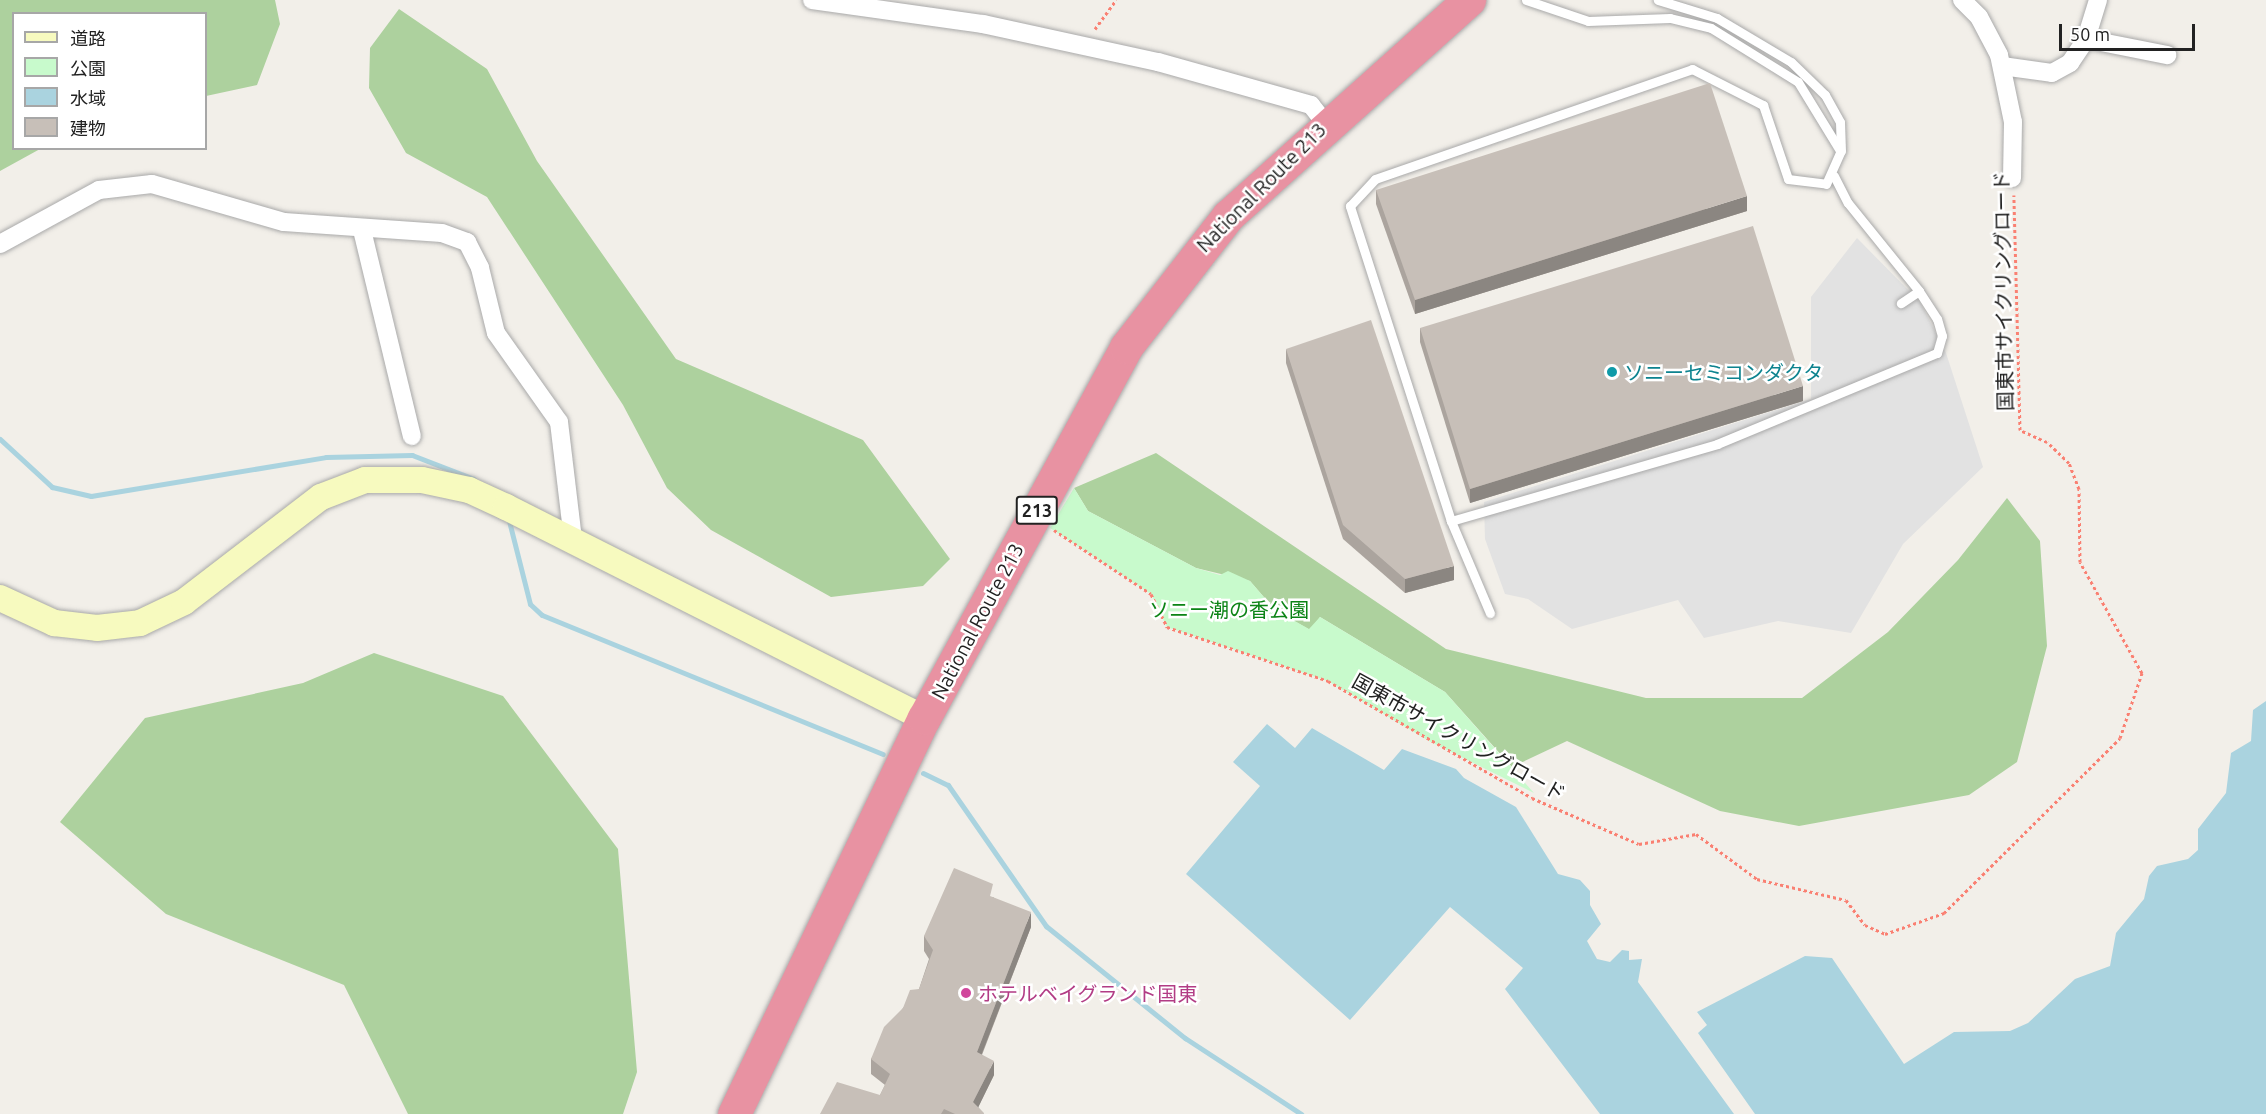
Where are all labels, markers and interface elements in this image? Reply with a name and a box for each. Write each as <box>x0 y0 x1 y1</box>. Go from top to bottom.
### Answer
legend <box>12 12 207 150</box>
scale bar <box>2062 12 2198 50</box>
text: 50 m <box>2070 24 2110 44</box>
text: 道路 <box>70 28 106 48</box>
text: 公園 <box>70 58 106 78</box>
text: 水域 <box>70 88 106 108</box>
street label: National Route 213 <box>1191 117 1331 257</box>
text: 建物 <box>70 118 106 138</box>
street label: 国東市サイクリングロード <box>1989 171 2017 411</box>
place label: ソニーセミコンダクタ <box>1624 360 1824 384</box>
marker: ソニーセミコンダクタ <box>1605 365 1619 379</box>
road number: 213 <box>1014 495 1060 525</box>
street label: National Route 213 <box>926 539 1028 703</box>
park label: ソニー潮の香公園 <box>1149 597 1309 621</box>
street label: 国東市サイクリングロード <box>1348 668 1570 806</box>
place label: ホテルベイグランド国東 <box>978 981 1198 1005</box>
marker: ホテルベイグランド国東 <box>959 986 973 1000</box>

